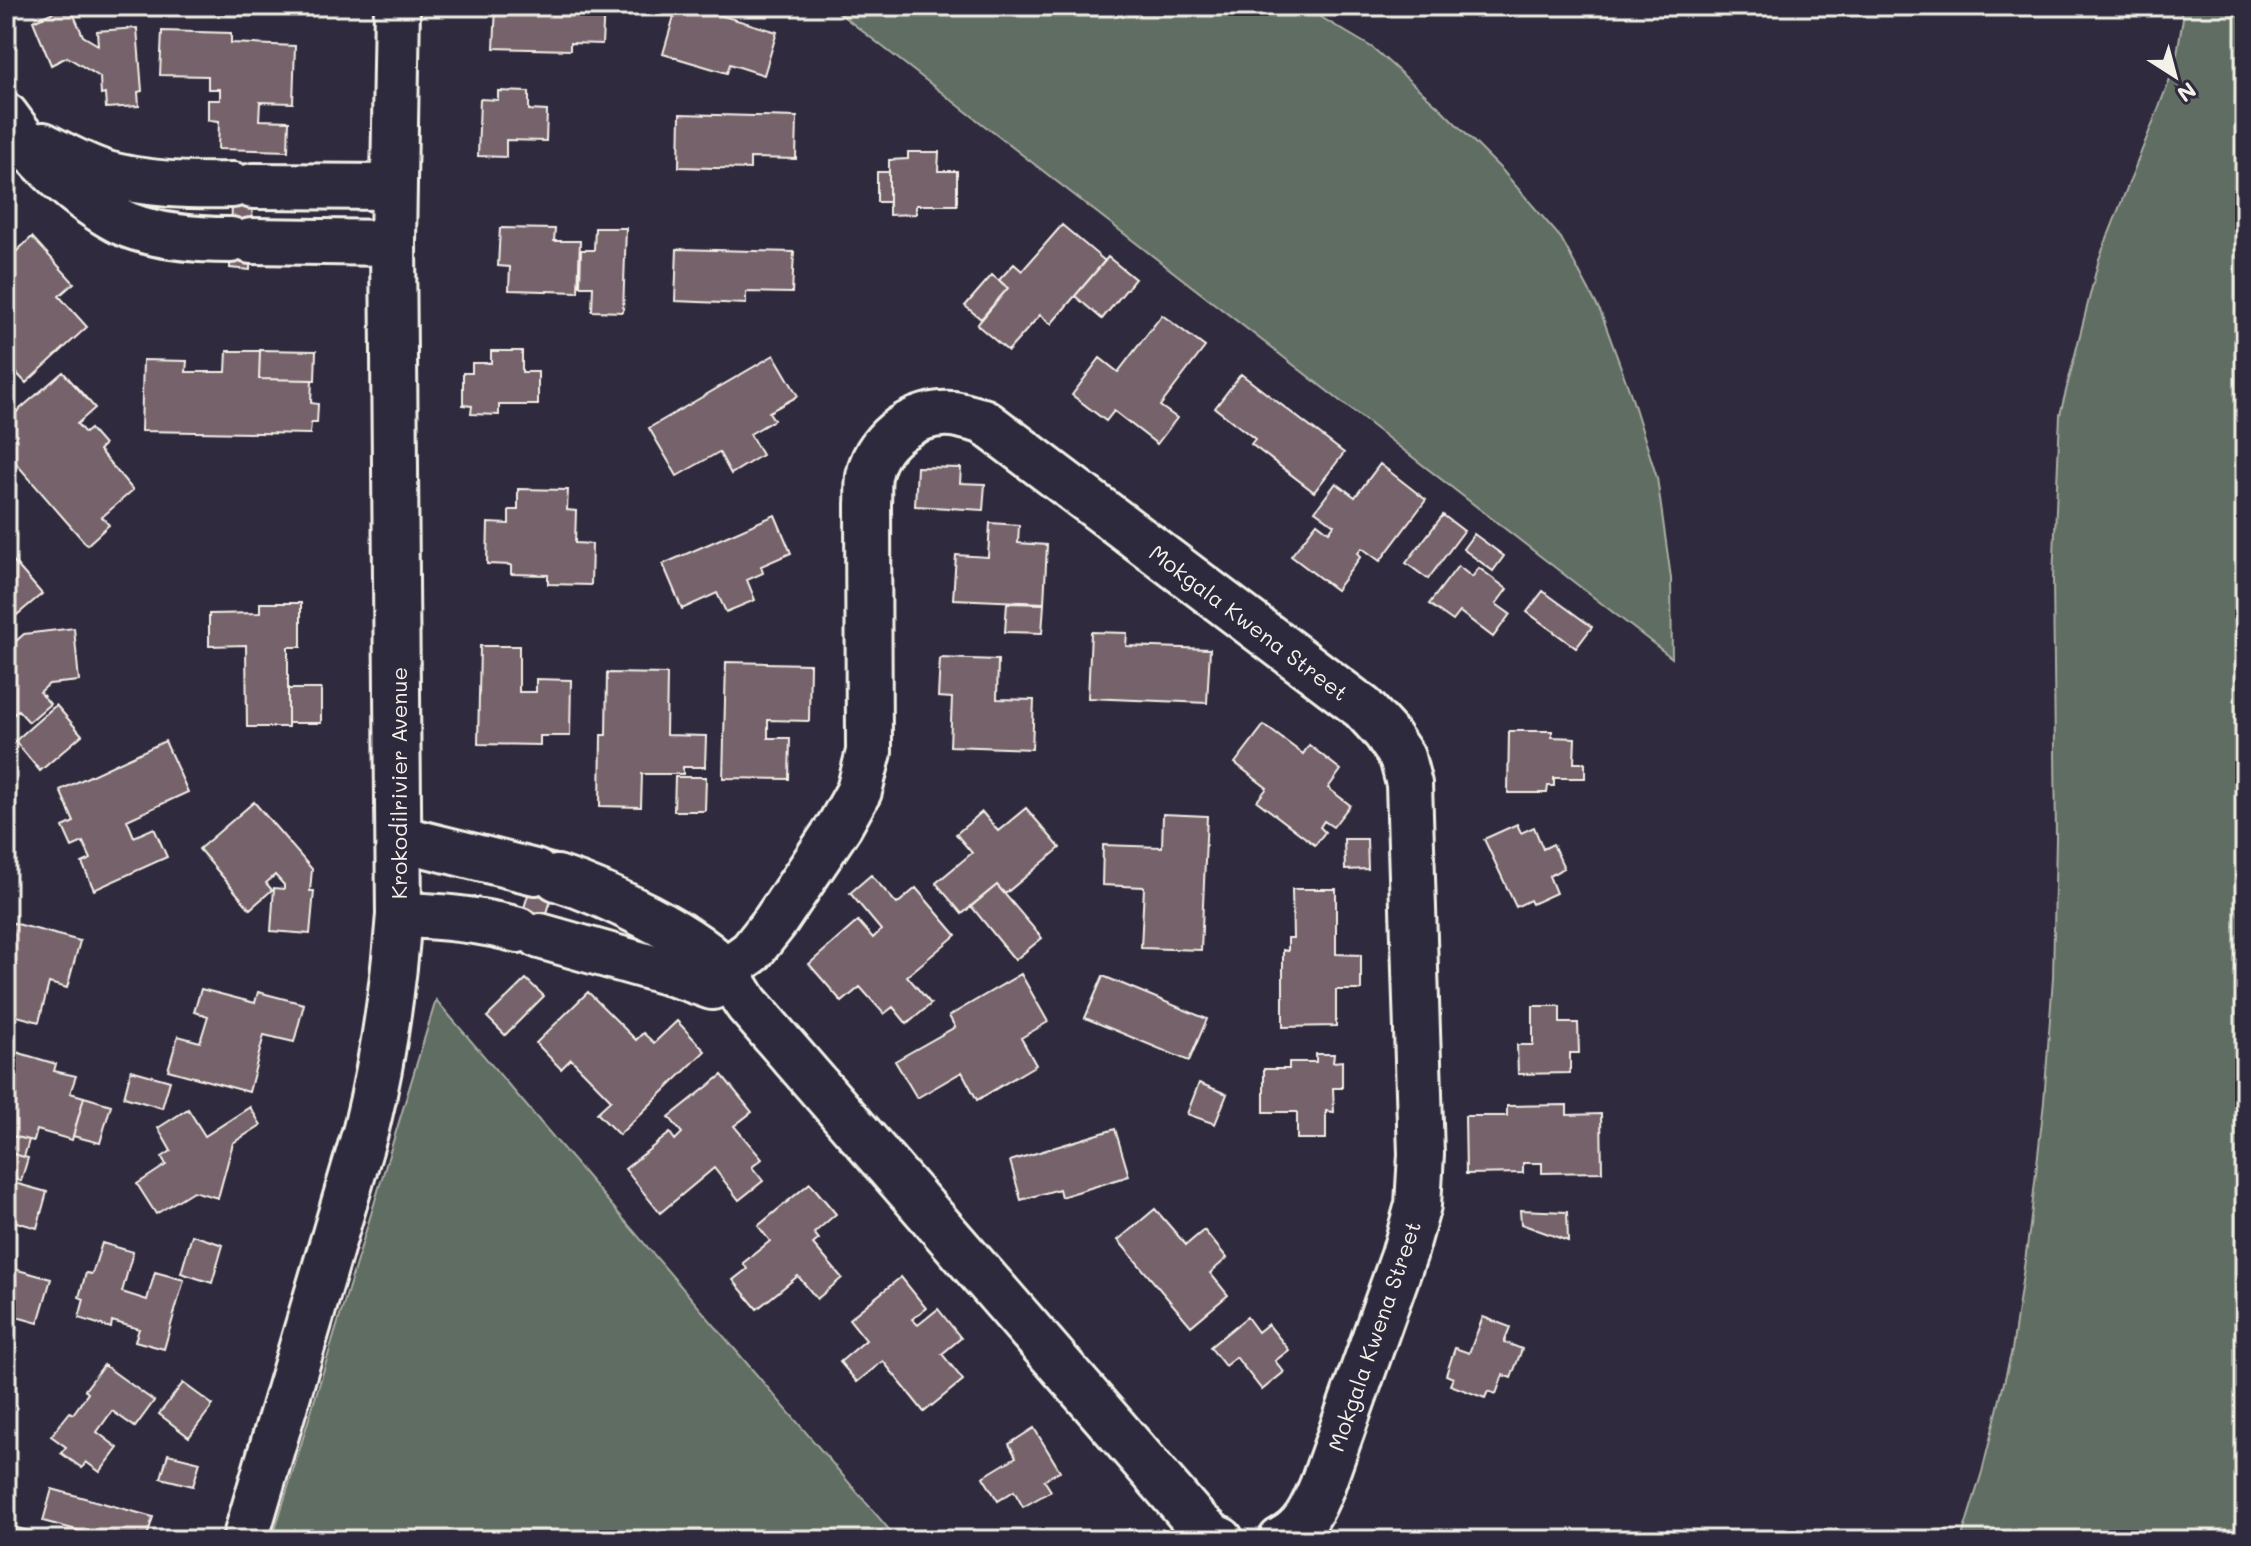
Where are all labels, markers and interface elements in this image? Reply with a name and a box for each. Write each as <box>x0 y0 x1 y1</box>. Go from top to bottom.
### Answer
north arrow <box>2135 36 2215 116</box>
text: N <box>2172 76 2202 109</box>
street label: Mokgala Kwena Street <box>1144 537 1355 707</box>
street label: Krokodilrivier Avenue <box>384 667 413 899</box>
street label: Mokgala Kwena Street <box>1321 1217 1427 1455</box>

